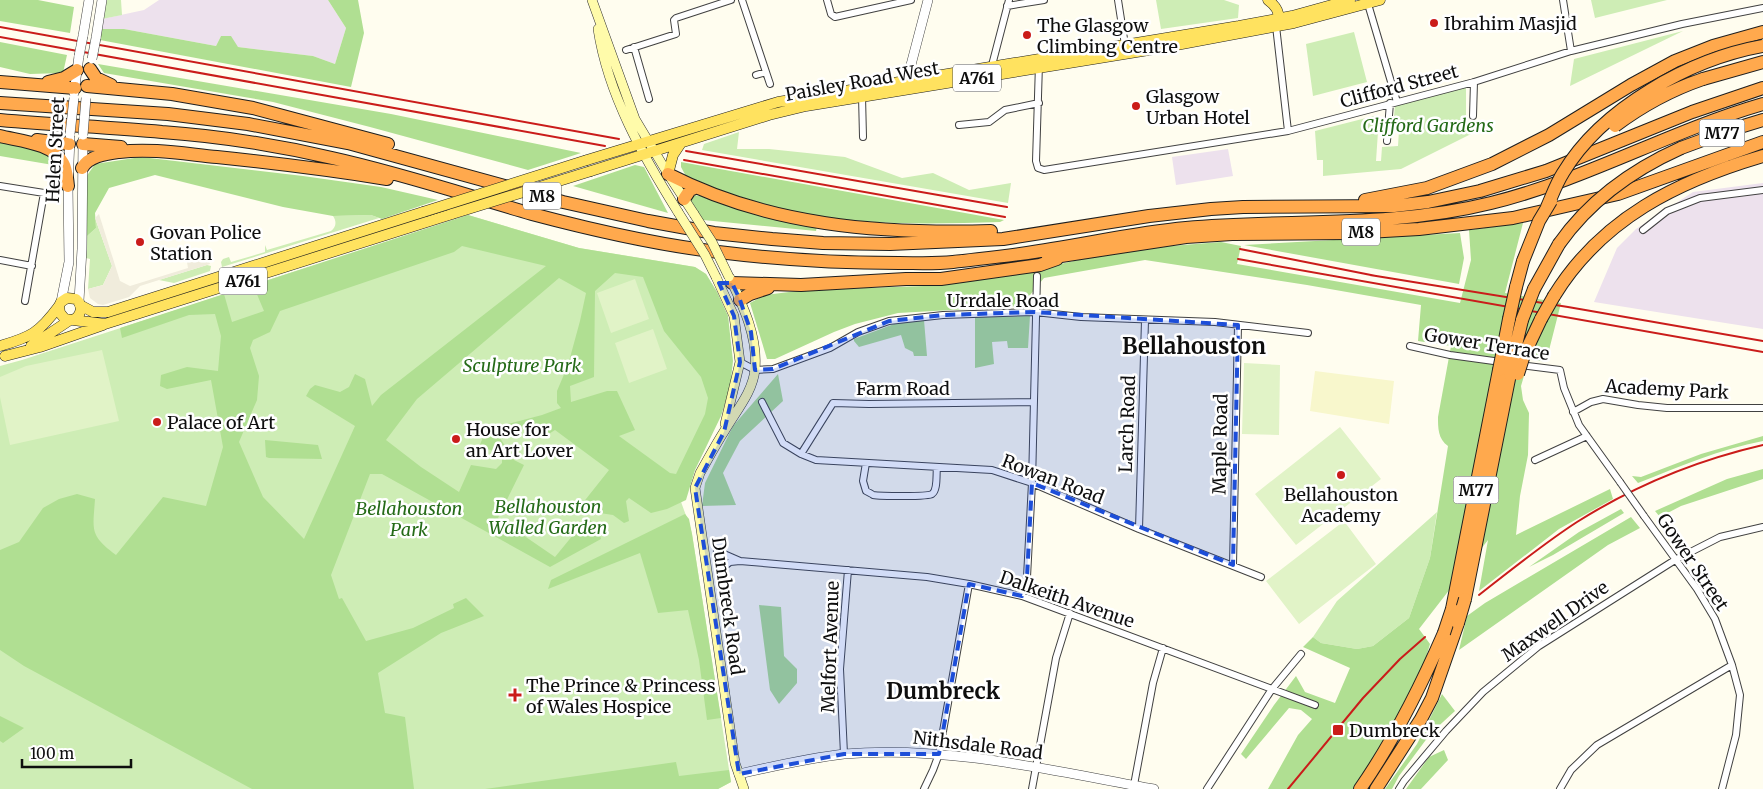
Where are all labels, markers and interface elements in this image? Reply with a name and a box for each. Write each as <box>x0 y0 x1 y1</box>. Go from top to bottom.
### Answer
place label: Ibrahim Masjid <box>1444 12 1577 35</box>
place label: The Glasgow Climbing Centre <box>1037 14 1178 58</box>
marker: Ibrahim Masjid <box>1428 17 1440 29</box>
marker: The Glasgow Climbing Centre <box>1021 29 1033 41</box>
street label: Paisley Road West <box>783 56 941 106</box>
street label: Clifford Street <box>1337 59 1461 113</box>
road number: A761 <box>953 64 1001 92</box>
place label: Glasgow Urban Hotel <box>1146 85 1250 129</box>
street label: Helen Street <box>41 96 69 204</box>
marker: Glasgow Urban Hotel <box>1130 100 1142 112</box>
park label: Clifford Gardens <box>1362 114 1494 137</box>
road number: M77 <box>1700 120 1744 146</box>
road number: M8 <box>523 182 561 210</box>
road number: M8 <box>1342 218 1380 246</box>
place label: Govan Police Station <box>150 221 261 265</box>
marker: Govan Police Station <box>134 236 146 248</box>
road number: A761 <box>219 268 267 294</box>
street label: Urrdale Road <box>947 289 1059 312</box>
street label: Gower Terrace <box>1423 323 1551 365</box>
district label: Bellahouston <box>1122 332 1266 360</box>
park label: Sculpture Park <box>463 354 581 377</box>
street label: Academy Park <box>1604 374 1730 404</box>
street label: Larch Road <box>1114 375 1140 473</box>
street label: Farm Road <box>856 377 950 400</box>
street label: Maple Road <box>1208 393 1232 495</box>
place label: Palace of Art <box>167 411 275 434</box>
marker: Palace of Art <box>151 416 163 428</box>
place label: House for an Art Lover <box>466 418 573 462</box>
marker: House for an Art Lover <box>450 433 462 445</box>
street label: Rowan Road <box>999 449 1107 509</box>
marker: Bellahouston Academy <box>1335 469 1347 481</box>
road number: M77 <box>1454 476 1498 504</box>
place label: Bellahouston Academy <box>1284 483 1398 527</box>
park label: Bellahouston Walled Garden <box>489 495 607 539</box>
park label: Bellahouston Park <box>355 497 463 541</box>
street label: Gower Street <box>1652 509 1734 615</box>
street label: Dumbreck Road <box>707 536 749 677</box>
street label: Dalkeith Avenue <box>997 565 1137 633</box>
street label: Maxwell Drive <box>1497 576 1613 666</box>
street label: Melfort Avenue <box>816 581 844 713</box>
place label: The Prince & Princess of Wales Hospice <box>526 674 716 718</box>
district label: Dumbreck <box>886 677 1001 705</box>
marker: The Prince & Princess of Wales Hospice <box>508 688 522 702</box>
place label: Dumbreck <box>1349 719 1441 742</box>
marker: Dumbreck <box>1331 723 1345 737</box>
street label: Nithsdale Road <box>912 726 1044 764</box>
scale bar <box>22 736 131 768</box>
text: 100 m <box>30 744 74 763</box>

